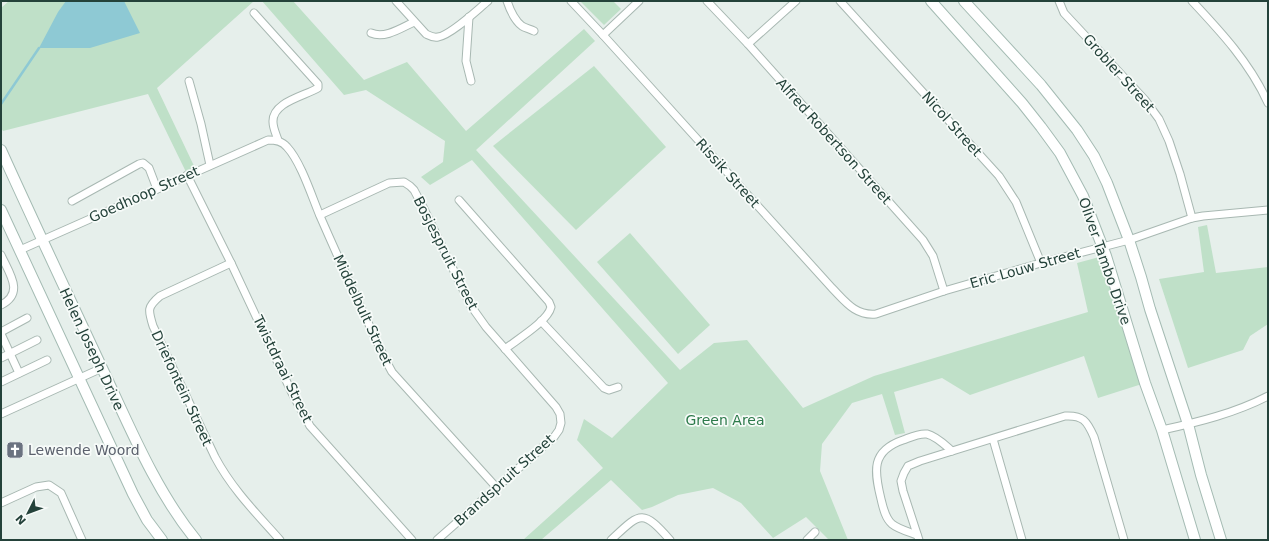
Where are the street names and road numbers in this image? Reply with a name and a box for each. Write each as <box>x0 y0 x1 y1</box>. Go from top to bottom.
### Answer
street label: Grobler Street <box>1080 31 1158 116</box>
street label: Alfred Robertson Street <box>773 75 895 208</box>
street label: Nicol Street <box>919 88 986 160</box>
street label: Rissik Street <box>693 135 763 211</box>
street label: Goedhoop Street <box>86 162 202 225</box>
street label: Bosjespruit Street <box>410 194 482 313</box>
street label: Oliver Tambo Drive <box>1076 195 1134 327</box>
street label: Eric Louw Street <box>968 244 1083 291</box>
street label: Middelbult Street <box>330 252 396 368</box>
street label: Helen Joseph Drive <box>57 285 127 413</box>
street label: Twistdraai Street <box>250 312 316 426</box>
street label: Driefontein Street <box>148 328 216 449</box>
street label: Brandspruit Street <box>451 431 558 529</box>

